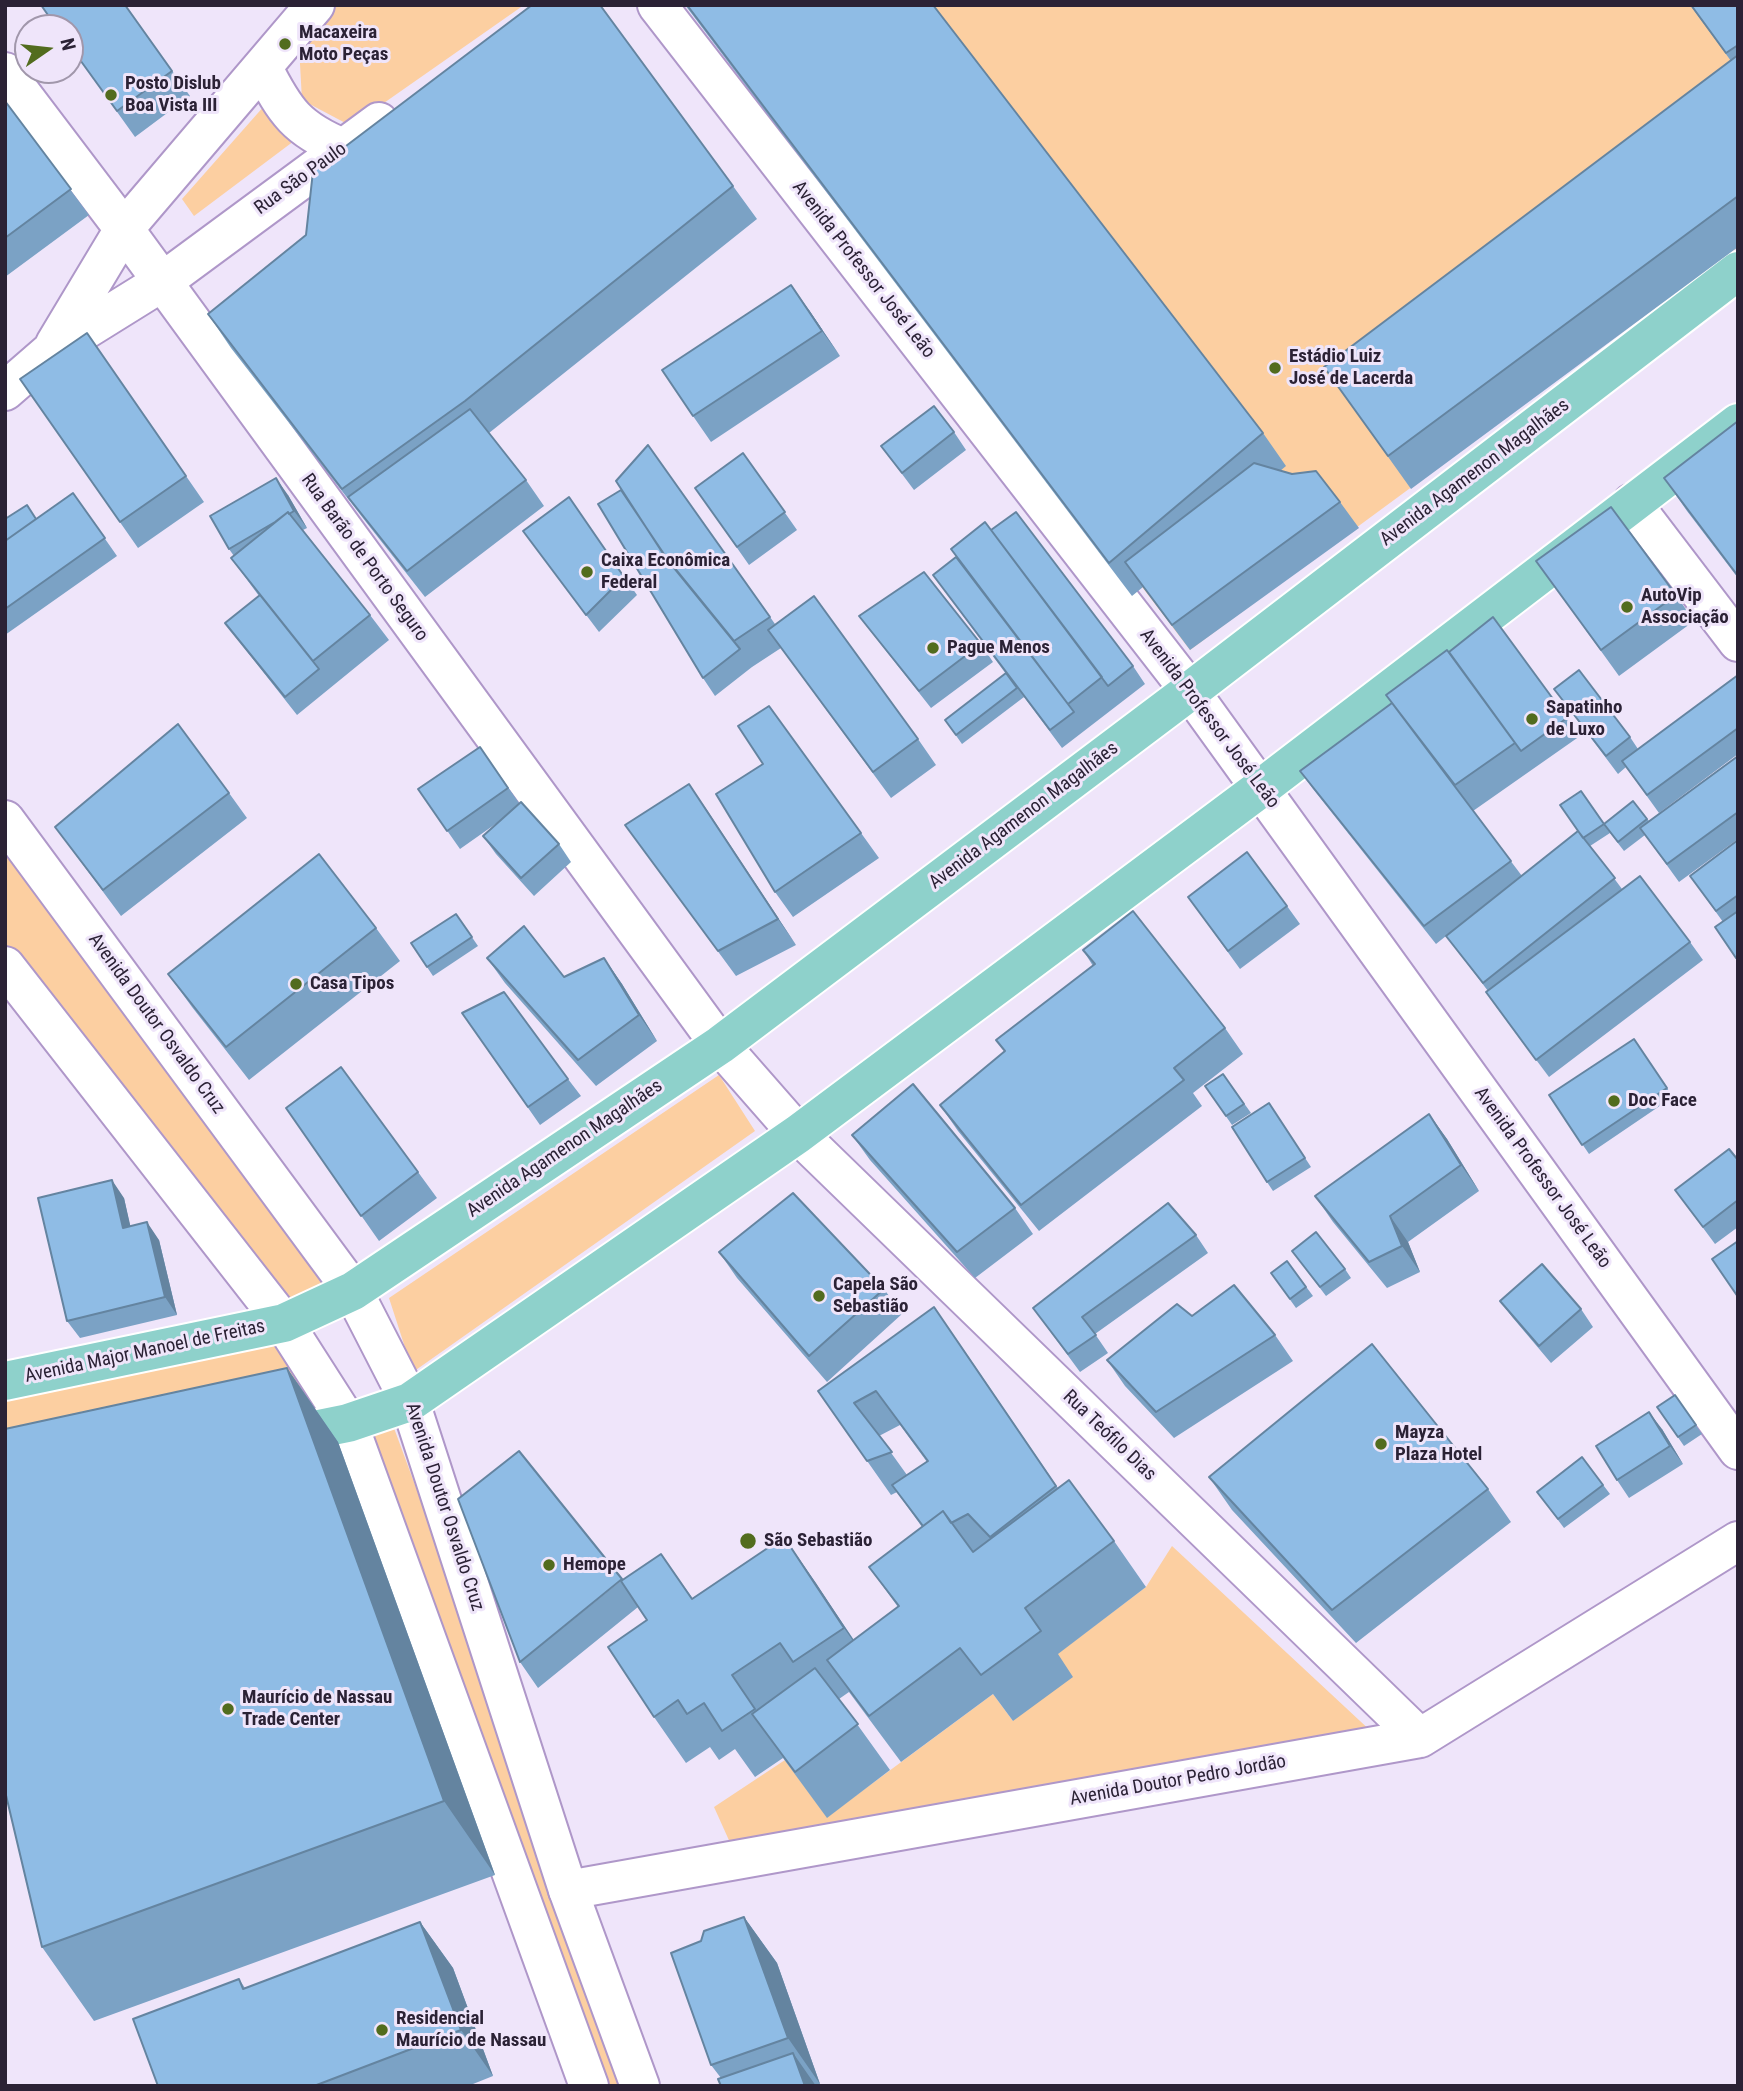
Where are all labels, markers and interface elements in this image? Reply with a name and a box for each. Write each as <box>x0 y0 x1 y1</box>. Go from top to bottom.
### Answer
north arrow <box>14 14 84 84</box>
place label: Macaxeira Moto Peças <box>299 22 388 66</box>
text: N <box>55 36 80 53</box>
marker: Macaxeira Moto Peças <box>277 36 293 52</box>
place label: Posto Dislub Boa Vista III <box>125 73 221 117</box>
marker: Posto Dislub Boa Vista III <box>103 87 119 103</box>
street label: Rua São Paulo <box>251 138 351 220</box>
street label: Avenida Professor José Leão <box>787 177 939 363</box>
place label: Estádio Luiz José de Lacerda <box>1289 346 1413 390</box>
marker: Estádio Luiz José de Lacerda <box>1267 360 1283 376</box>
street label: Avenida Agamenon Magalhães <box>1376 394 1574 552</box>
street label: Rua Barão de Porto Seguro <box>296 470 432 646</box>
place label: Caixa Econômica Federal <box>601 550 730 594</box>
marker: Caixa Econômica Federal <box>579 564 595 580</box>
place label: AutoVip Associação <box>1641 585 1729 629</box>
marker: AutoVip Associação <box>1619 599 1635 615</box>
street label: Avenida Professor José Leão <box>1134 625 1284 813</box>
place label: Pague Menos <box>947 637 1050 659</box>
marker: Pague Menos <box>925 640 941 656</box>
place label: Sapatinho de Luxo <box>1546 697 1622 741</box>
marker: Sapatinho de Luxo <box>1524 711 1540 727</box>
street label: Avenida Agamenon Magalhães <box>925 737 1123 895</box>
street label: Avenida Doutor Osvaldo Cruz <box>83 929 229 1119</box>
place label: Casa Tipos <box>310 973 394 995</box>
marker: Casa Tipos <box>288 976 304 992</box>
street label: Avenida Agamenon Magalhães <box>463 1075 667 1223</box>
street label: Avenida Professor José Leão <box>1469 1083 1615 1273</box>
place label: Doc Face <box>1628 1090 1697 1112</box>
marker: Doc Face <box>1606 1093 1622 1109</box>
place label: Capela São Sebastião <box>833 1274 918 1318</box>
marker: Capela São Sebastião <box>811 1288 827 1304</box>
street label: Avenida Major Manoel de Freitas <box>23 1315 267 1389</box>
street label: Rua Teófilo Dias <box>1058 1386 1160 1486</box>
street label: Avenida Doutor Osvaldo Cruz <box>400 1400 488 1614</box>
place label: Mayza Plaza Hotel <box>1395 1422 1482 1466</box>
marker: Mayza Plaza Hotel <box>1373 1436 1389 1452</box>
place label: São Sebastião <box>764 1530 872 1552</box>
marker: São Sebastião <box>738 1531 758 1551</box>
place label: Hemope <box>563 1554 626 1576</box>
marker: Hemope <box>541 1557 557 1573</box>
place label: Maurício de Nassau Trade Center <box>242 1687 392 1731</box>
marker: Maurício de Nassau Trade Center <box>220 1701 236 1717</box>
street label: Avenida Doutor Pedro Jordão <box>1068 1751 1288 1811</box>
place label: Residencial Maurício de Nassau <box>396 2008 546 2052</box>
marker: Residencial Maurício de Nassau <box>374 2022 390 2038</box>

